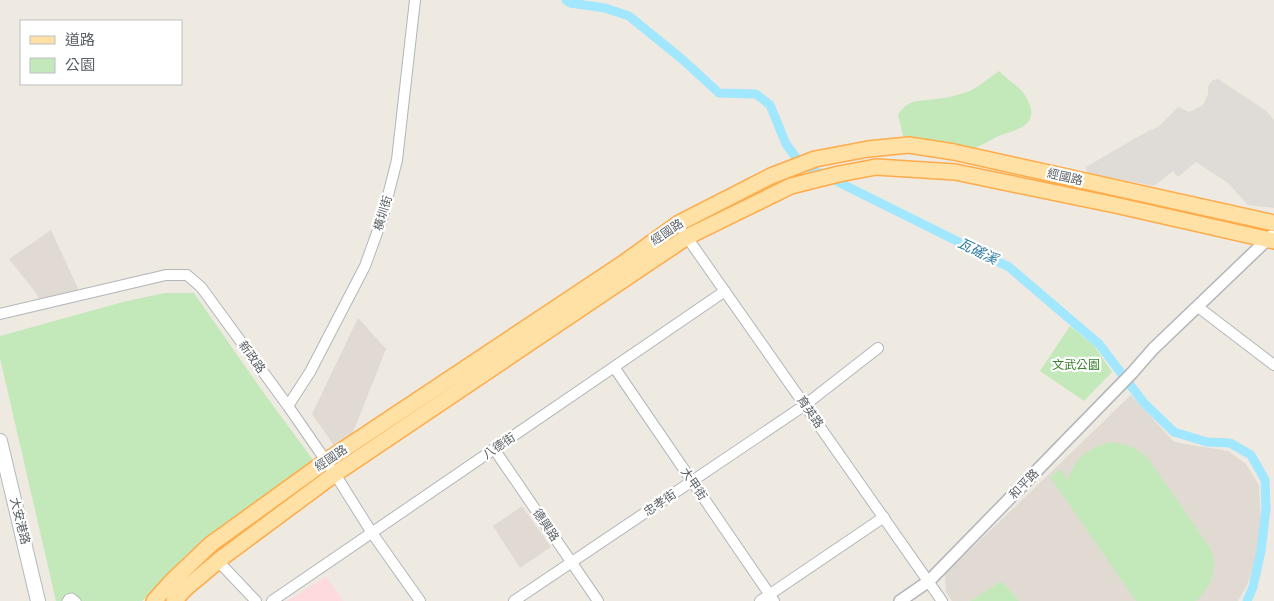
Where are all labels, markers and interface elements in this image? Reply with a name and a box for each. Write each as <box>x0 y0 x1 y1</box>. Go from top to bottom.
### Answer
legend <box>20 20 182 85</box>
text: 道路 <box>65 31 95 49</box>
text: 公園 <box>65 56 95 74</box>
street label: 經國路 <box>1046 166 1084 188</box>
street label: 橫圳街 <box>371 194 395 232</box>
street label: 經國路 <box>648 216 686 248</box>
water label: 瓦磘溪 <box>955 235 1002 269</box>
street label: 新政路 <box>236 338 268 376</box>
park label: 文武公園 <box>1052 358 1100 372</box>
street label: 育英路 <box>794 393 826 431</box>
street label: 八德街 <box>480 430 518 462</box>
street label: 經國路 <box>312 442 350 474</box>
street label: 大甲街 <box>678 465 710 503</box>
street label: 和平路 <box>1006 466 1042 502</box>
street label: 忠孝街 <box>641 487 679 519</box>
street label: 大安港路 <box>7 496 33 546</box>
street label: 德興路 <box>530 506 562 544</box>

